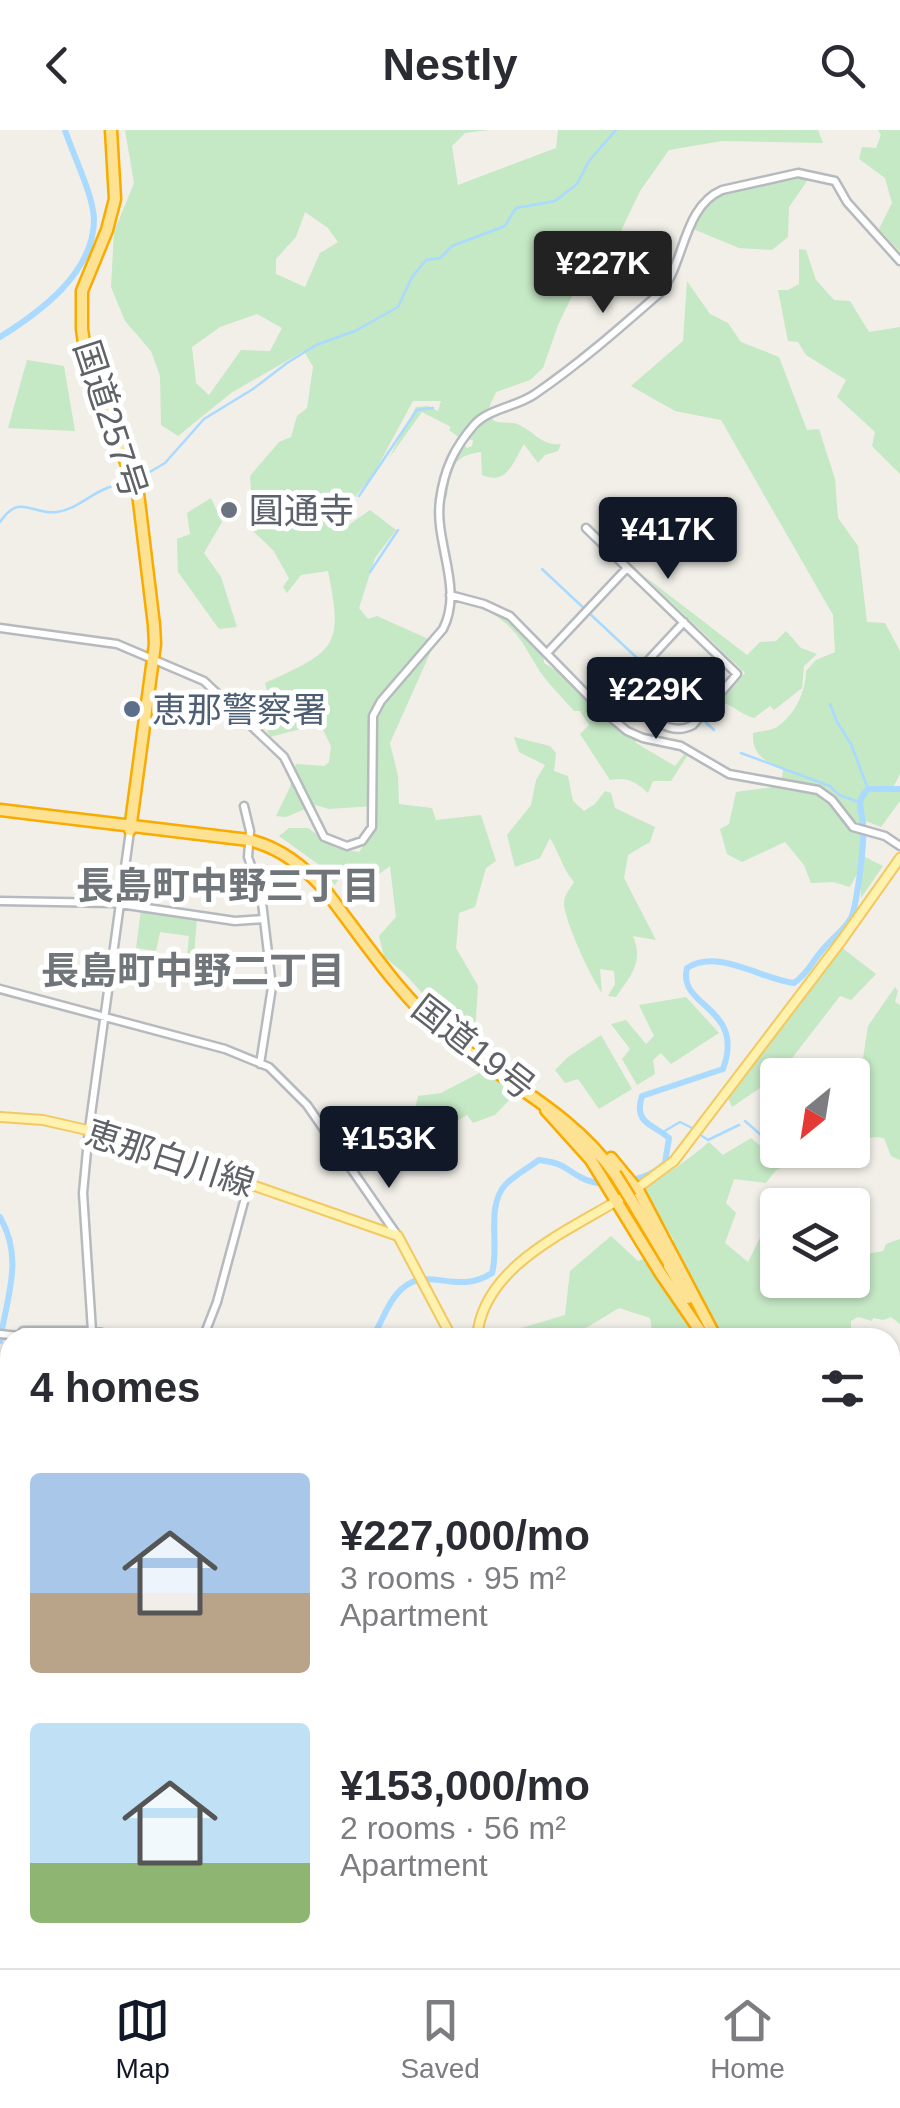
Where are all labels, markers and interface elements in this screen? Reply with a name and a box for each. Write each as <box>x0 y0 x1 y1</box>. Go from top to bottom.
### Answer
icon: back <box>30 38 85 93</box>
icon: search <box>815 38 870 93</box>
text: Nestly <box>382 39 518 90</box>
pin: ¥227K <box>533 231 673 316</box>
text: ¥227K <box>556 245 650 281</box>
street label: 国道257号 <box>67 335 155 503</box>
place label: 圓通寺 <box>249 491 354 530</box>
pin: ¥417K <box>598 497 738 582</box>
marker: 圓通寺 <box>218 499 240 521</box>
text: ¥417K <box>621 511 715 547</box>
pin: ¥229K <box>586 657 726 742</box>
text: ¥229K <box>609 671 703 707</box>
place label: 恵那警察署 <box>152 690 327 729</box>
marker: 恵那警察署 <box>121 698 143 720</box>
district label: 長島町中野三丁目 <box>76 865 380 907</box>
district label: 長島町中野二丁目 <box>41 950 345 992</box>
street label: 国道19号 <box>405 987 543 1107</box>
north arrow <box>760 1058 870 1168</box>
map controls <box>760 1058 870 1298</box>
pin: ¥153K <box>319 1106 459 1191</box>
street label: 恵那白川線 <box>81 1112 259 1204</box>
text: ¥153K <box>342 1120 436 1156</box>
button: layers <box>760 1188 870 1298</box>
icon: filters <box>815 1361 870 1416</box>
text: 4 homes <box>30 1364 200 1411</box>
text: ¥227,000/mo <box>340 1512 590 1559</box>
icon: home <box>110 1513 230 1633</box>
text: 3 rooms · 95 m² <box>340 1560 566 1596</box>
text: Apartment <box>340 1597 488 1633</box>
text: ¥153,000/mo <box>340 1762 590 1809</box>
icon: home <box>110 1763 230 1883</box>
text: 2 rooms · 56 m² <box>340 1810 566 1846</box>
text: Apartment <box>340 1847 488 1883</box>
tab: Map <box>115 1993 170 2085</box>
tab: Saved <box>400 1993 480 2085</box>
tab: Home <box>710 1993 785 2085</box>

